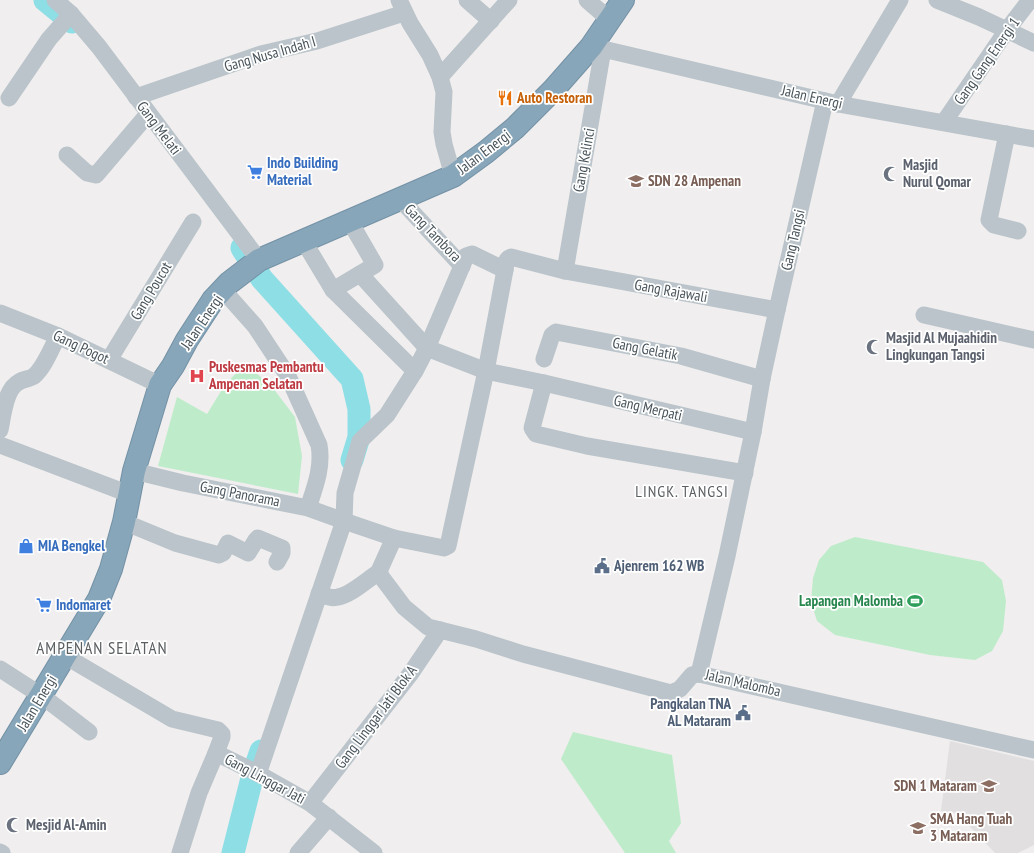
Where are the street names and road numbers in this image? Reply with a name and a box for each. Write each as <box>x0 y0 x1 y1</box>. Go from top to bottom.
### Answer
street label: Gang Gang Energi 1 <box>949 13 1024 108</box>
street label: Gang Nusa Indah I <box>222 31 318 76</box>
street label: Jalan Energi <box>779 80 844 113</box>
street label: Gang Melati <box>133 97 186 158</box>
street label: Jalan Energi <box>452 125 514 178</box>
street label: Gang Kelinci <box>569 126 598 193</box>
street label: Gang Tambora <box>401 200 466 266</box>
street label: Gang Tangsi <box>776 208 809 272</box>
street label: Gang Poucot <box>126 258 175 323</box>
street label: Gang Rajawali <box>633 275 709 306</box>
street label: Jalan Energi <box>176 291 227 354</box>
street label: Gang Pogot <box>50 325 112 368</box>
street label: Gang Gelatik <box>611 333 679 364</box>
street label: Gang Merpati <box>612 390 684 425</box>
street label: Gang Panorama <box>199 476 282 511</box>
street label: Gang Linggar Jati Blok A <box>331 661 421 772</box>
street label: Jalan Malomba <box>703 664 783 700</box>
street label: Jalan Energi <box>12 671 61 735</box>
street label: Gang Linggar Jati <box>222 749 309 808</box>

